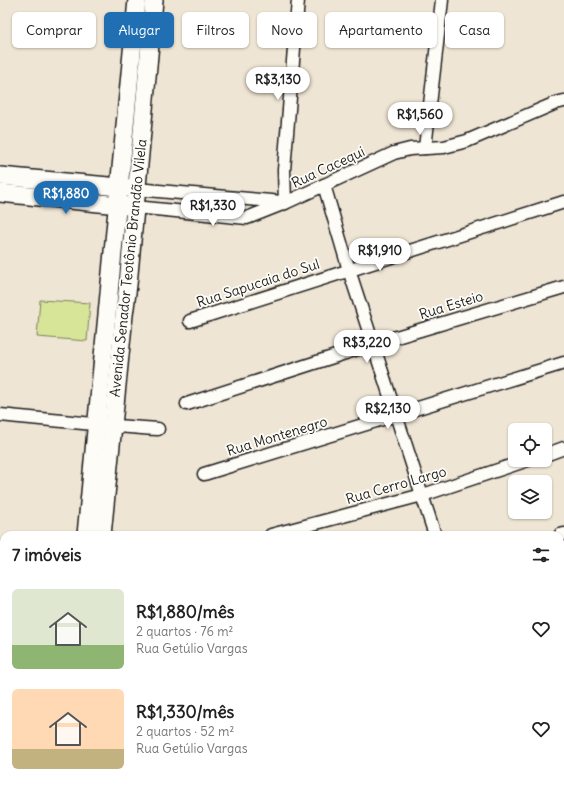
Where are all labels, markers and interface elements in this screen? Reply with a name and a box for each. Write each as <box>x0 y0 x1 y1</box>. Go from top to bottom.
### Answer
chip: Comprar <box>12 12 96 48</box>
chip: Alugar <box>104 12 174 48</box>
chip: Filtros <box>182 12 249 48</box>
chip: Novo <box>257 12 317 48</box>
chip: Apartamento <box>325 12 437 48</box>
chip: Casa <box>445 12 504 48</box>
pin: R$3,130 <box>241 67 315 101</box>
text: R$3,130 <box>255 71 301 88</box>
pin: R$1,560 <box>383 102 457 136</box>
text: R$1,560 <box>397 106 443 123</box>
street label: Avenida Senador Teotônio Brandão Vilela <box>106 138 150 398</box>
street label: Rua Cacequi <box>289 142 367 192</box>
pin: R$1,880 <box>29 181 103 215</box>
text: R$1,880 <box>43 185 89 202</box>
pin: R$1,330 <box>176 193 250 227</box>
text: R$1,330 <box>190 197 236 214</box>
pin: R$1,910 <box>343 238 417 272</box>
text: R$1,910 <box>358 242 402 259</box>
street label: Rua Sapucaia do Sul <box>194 255 322 311</box>
street label: Rua Esteio <box>417 287 485 323</box>
pin: R$3,220 <box>330 330 404 364</box>
text: R$3,220 <box>343 334 391 351</box>
pin: R$2,130 <box>351 396 425 430</box>
text: R$2,130 <box>365 400 411 417</box>
street label: Rua Montenegro <box>224 412 330 460</box>
map controls <box>508 423 552 519</box>
button: locate <box>508 423 552 467</box>
street label: Rua Cerro Largo <box>344 462 449 508</box>
button: layers <box>508 475 552 519</box>
text: 7 imóveis <box>12 544 82 566</box>
icon: filters <box>530 544 552 566</box>
text: R$1,880/mês <box>136 601 235 623</box>
icon: home <box>44 605 92 653</box>
icon: heart <box>530 618 552 640</box>
text: 2 quartos · 76 m² <box>136 623 233 640</box>
text: Rua Getúlio Vargas <box>136 640 248 657</box>
text: R$1,330/mês <box>136 701 234 723</box>
icon: home <box>44 705 92 753</box>
icon: heart <box>530 718 552 740</box>
text: 2 quartos · 52 m² <box>136 723 234 740</box>
text: Rua Getúlio Vargas <box>136 740 248 757</box>

